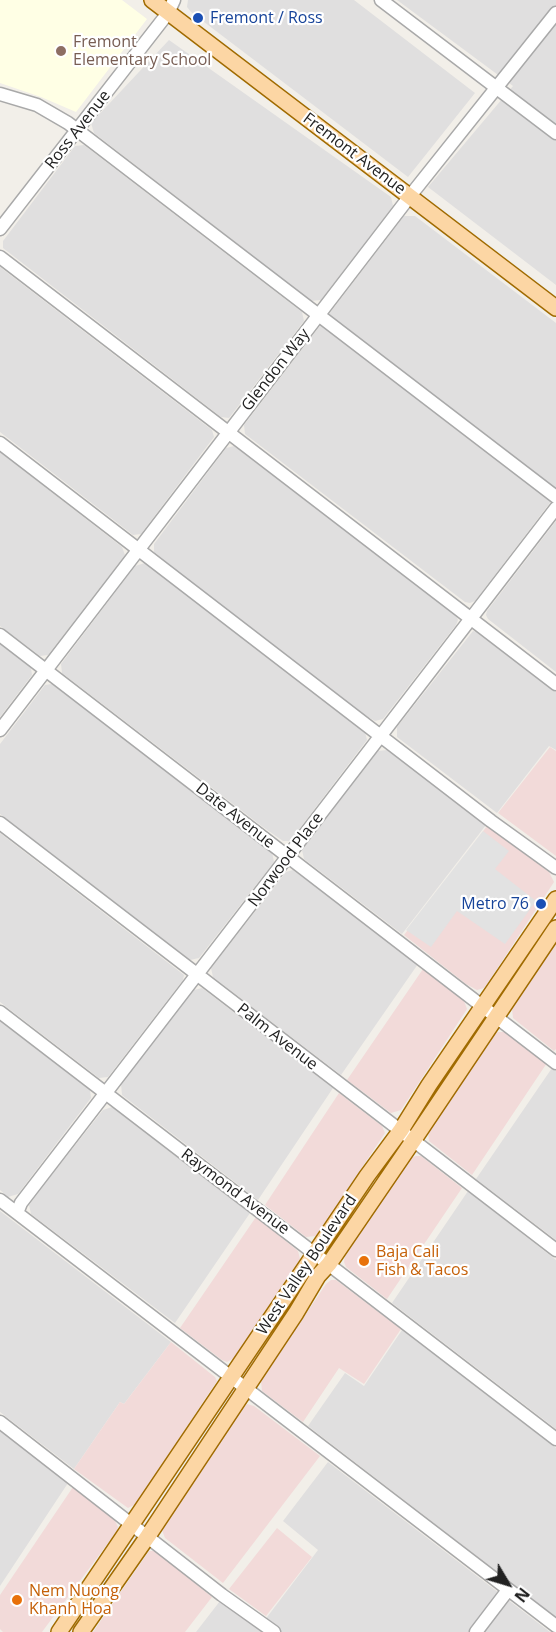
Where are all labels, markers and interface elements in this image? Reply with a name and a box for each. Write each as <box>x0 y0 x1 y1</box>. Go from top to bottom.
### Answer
place label: Fremont / Ross <box>210 8 323 28</box>
marker: Fremont / Ross <box>191 11 205 25</box>
place label: Fremont Elementary School <box>73 32 211 70</box>
marker: Fremont Elementary School <box>54 44 68 58</box>
street label: Ross Avenue <box>41 87 115 173</box>
street label: Fremont Avenue <box>299 109 409 199</box>
street label: Glendon Way <box>238 325 314 415</box>
street label: Date Avenue <box>192 779 278 853</box>
street label: Norwood Place <box>244 809 328 911</box>
place label: Metro 76 <box>461 894 529 914</box>
marker: Metro 76 <box>534 897 548 911</box>
street label: Palm Avenue <box>233 1000 321 1074</box>
street label: Raymond Avenue <box>177 1145 293 1239</box>
street label: West Valley Boulevard <box>253 1191 361 1339</box>
place label: Baja Cali Fish & Tacos <box>376 1242 468 1280</box>
marker: Baja Cali Fish & Tacos <box>357 1254 371 1268</box>
north arrow <box>478 1554 538 1614</box>
place label: Nem Nuong Khanh Hoa <box>29 1581 119 1619</box>
text: N <box>510 1583 535 1607</box>
marker: Nem Nuong Khanh Hoa <box>10 1593 24 1607</box>

